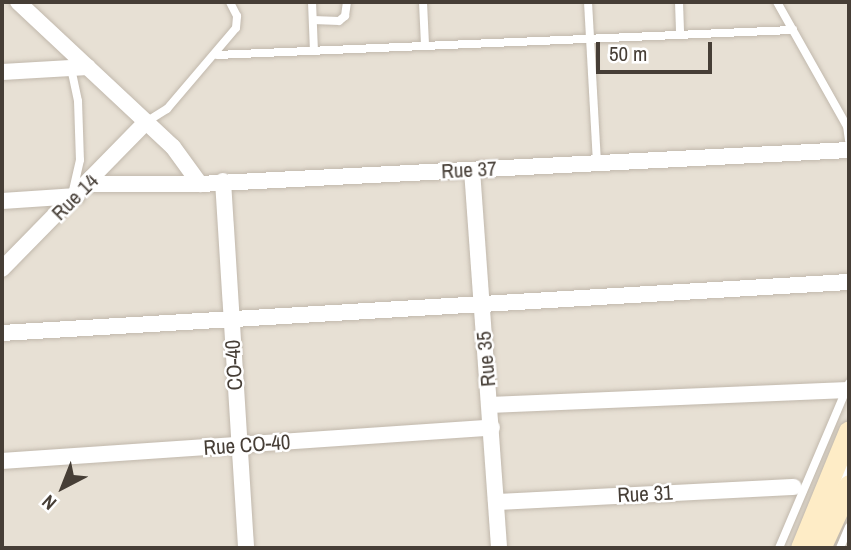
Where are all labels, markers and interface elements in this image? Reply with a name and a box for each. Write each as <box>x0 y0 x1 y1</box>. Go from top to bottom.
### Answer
scale bar <box>599 28 714 72</box>
text: 50 m <box>609 39 647 68</box>
street label: Rue 37 <box>441 156 497 184</box>
street label: Rue 14 <box>46 168 104 226</box>
street label: Rue 35 <box>471 330 501 388</box>
street label: CO-40 <box>220 339 248 391</box>
street label: Rue CO-40 <box>203 429 291 461</box>
north arrow <box>28 452 98 522</box>
street label: Rue 31 <box>617 480 673 508</box>
text: N <box>36 489 62 516</box>

